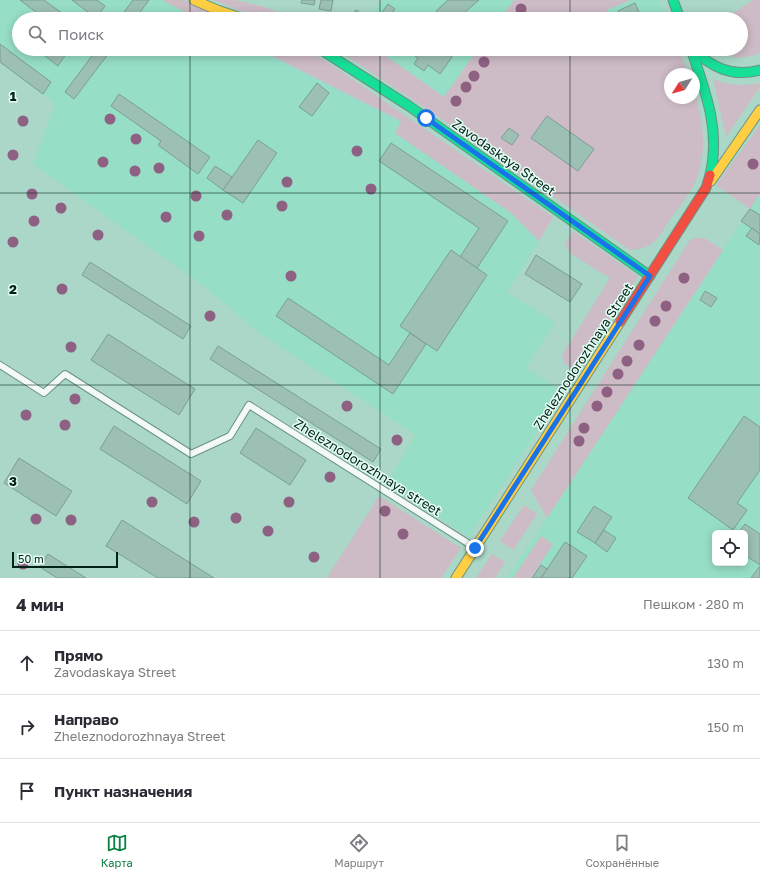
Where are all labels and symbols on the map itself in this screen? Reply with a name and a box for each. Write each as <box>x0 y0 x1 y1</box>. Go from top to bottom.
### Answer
north arrow <box>664 68 700 104</box>
text: 1 <box>10 88 17 104</box>
route start <box>417 109 435 127</box>
street label: Zavodaskaya Street <box>449 115 559 199</box>
street label: Zheleznodorozhnaya Street <box>530 280 636 432</box>
text: 2 <box>9 281 17 297</box>
street label: Zheleznodorozhnaya street <box>292 415 444 519</box>
text: 3 <box>9 473 17 489</box>
route end <box>466 539 484 557</box>
scale bar <box>12 550 118 569</box>

